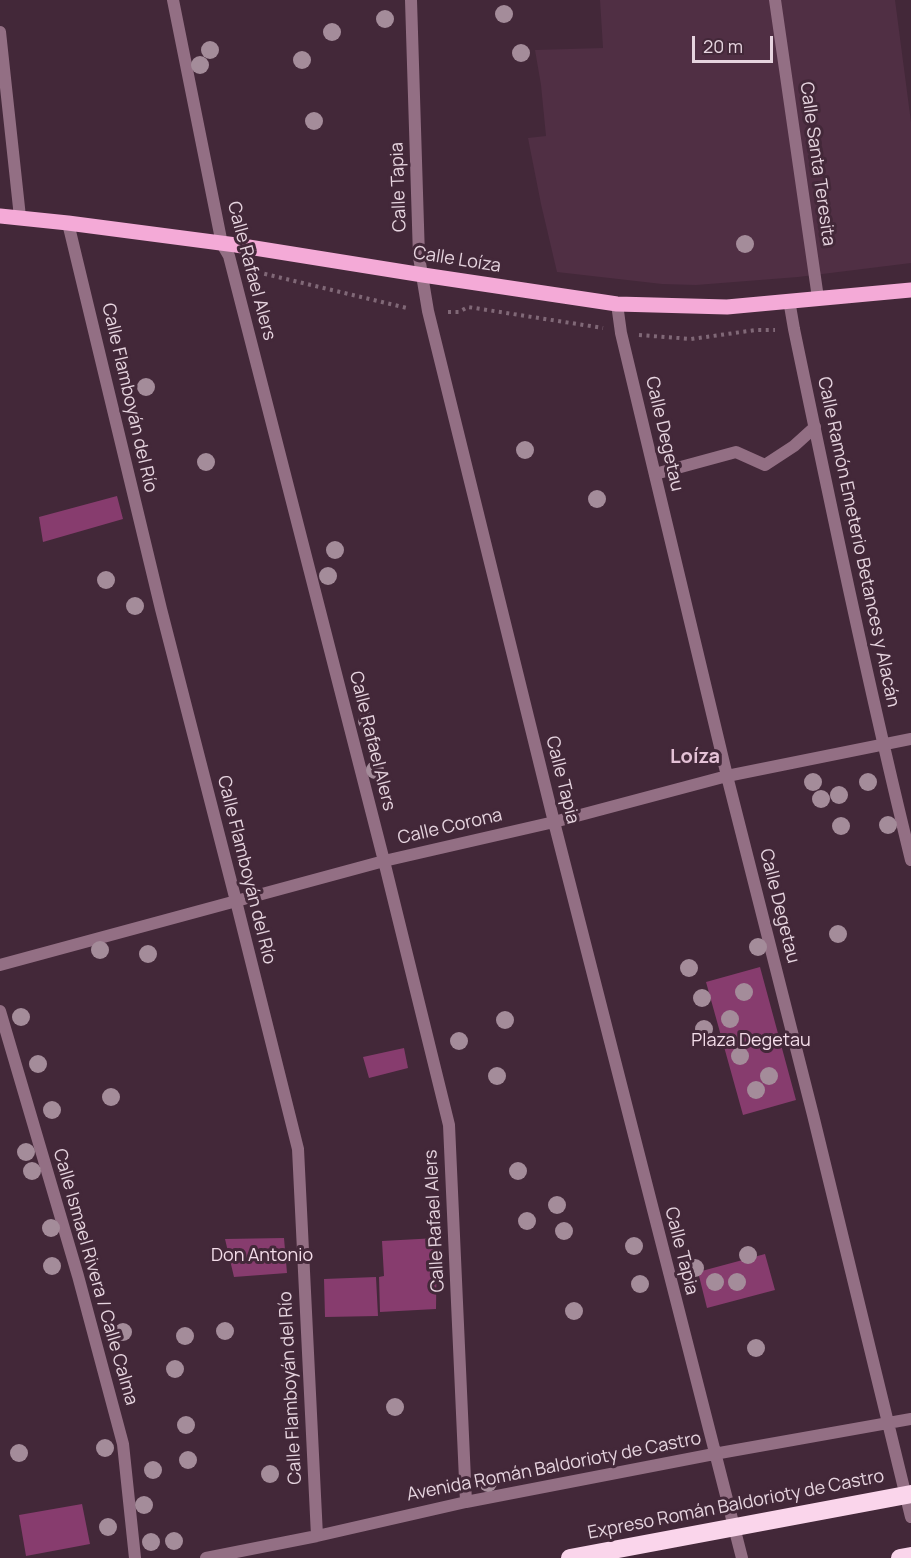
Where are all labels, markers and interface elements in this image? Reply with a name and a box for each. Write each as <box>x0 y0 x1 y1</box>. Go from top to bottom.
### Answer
scale bar <box>695 24 776 62</box>
text: 20 m <box>703 34 743 58</box>
street label: Calle Santa Teresita <box>795 81 839 247</box>
street label: Calle Tapia <box>387 142 411 232</box>
street label: Calle Rafael Alers <box>222 199 280 343</box>
street label: Calle Loíza <box>412 242 502 278</box>
street label: Calle Flamboyán del Río <box>97 301 161 495</box>
street label: Calle Degetau <box>640 375 688 493</box>
street label: Calle Ramón Emeterio Betances y Alacán <box>812 375 904 709</box>
street label: Calle Rafael Alers <box>344 669 400 813</box>
street label: Calle Tapia <box>541 734 583 826</box>
district label: Loíza <box>670 745 720 769</box>
street label: Calle Flamboyán del Río <box>212 774 280 966</box>
street label: Calle Corona <box>396 804 504 850</box>
street label: Calle Degetau <box>754 847 804 965</box>
park label: Plaza Degetau <box>691 1030 811 1052</box>
street label: Calle Ismael Rivera / Calle Calma <box>48 1146 142 1408</box>
street label: Calle Rafael Alers <box>420 1149 450 1293</box>
street label: Calle Tapia <box>660 1205 702 1297</box>
park label: Don Antonio <box>211 1245 313 1267</box>
street label: Calle Flamboyán del Río <box>275 1291 307 1485</box>
street label: Avenida Román Baldorioty de Castro <box>405 1428 703 1506</box>
street label: Expreso Román Baldorioty de Castro <box>586 1466 886 1544</box>

